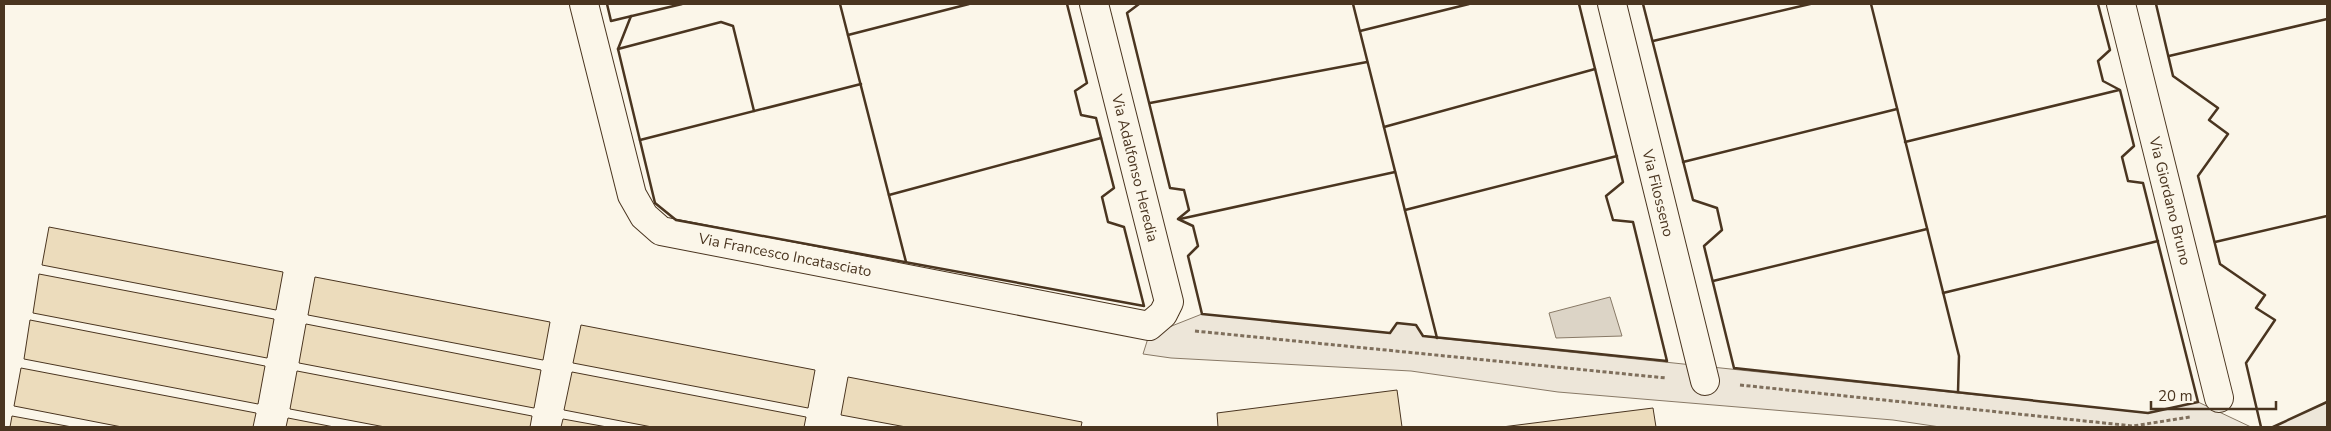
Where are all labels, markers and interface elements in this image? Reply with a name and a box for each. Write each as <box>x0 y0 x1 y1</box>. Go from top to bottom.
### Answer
street label: Via Adalfonso Heredia <box>1107 91 1163 244</box>
street label: Via Giordano Bruno <box>2144 134 2196 267</box>
street label: Via Filosseno <box>1637 146 1679 239</box>
street label: Via Francesco Incatasciato <box>696 228 873 282</box>
scale bar <box>2151 378 2276 410</box>
text: 20 m <box>2158 386 2193 406</box>

